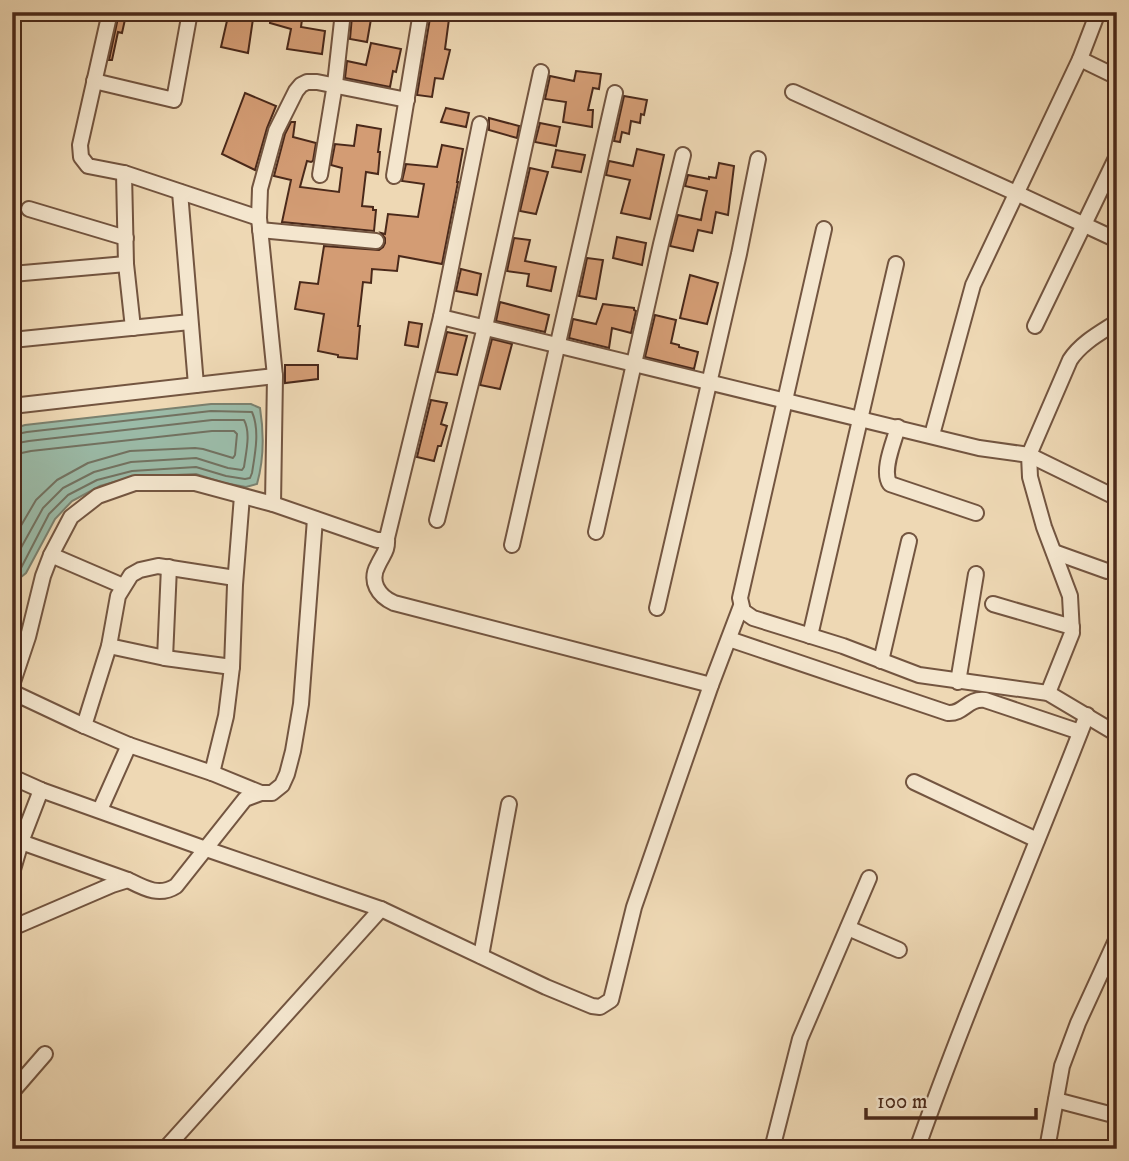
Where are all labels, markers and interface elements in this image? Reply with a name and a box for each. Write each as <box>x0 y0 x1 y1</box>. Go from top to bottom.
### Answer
scale bar <box>866 1077 1036 1121</box>
text: 100 m <box>877 1089 928 1115</box>

